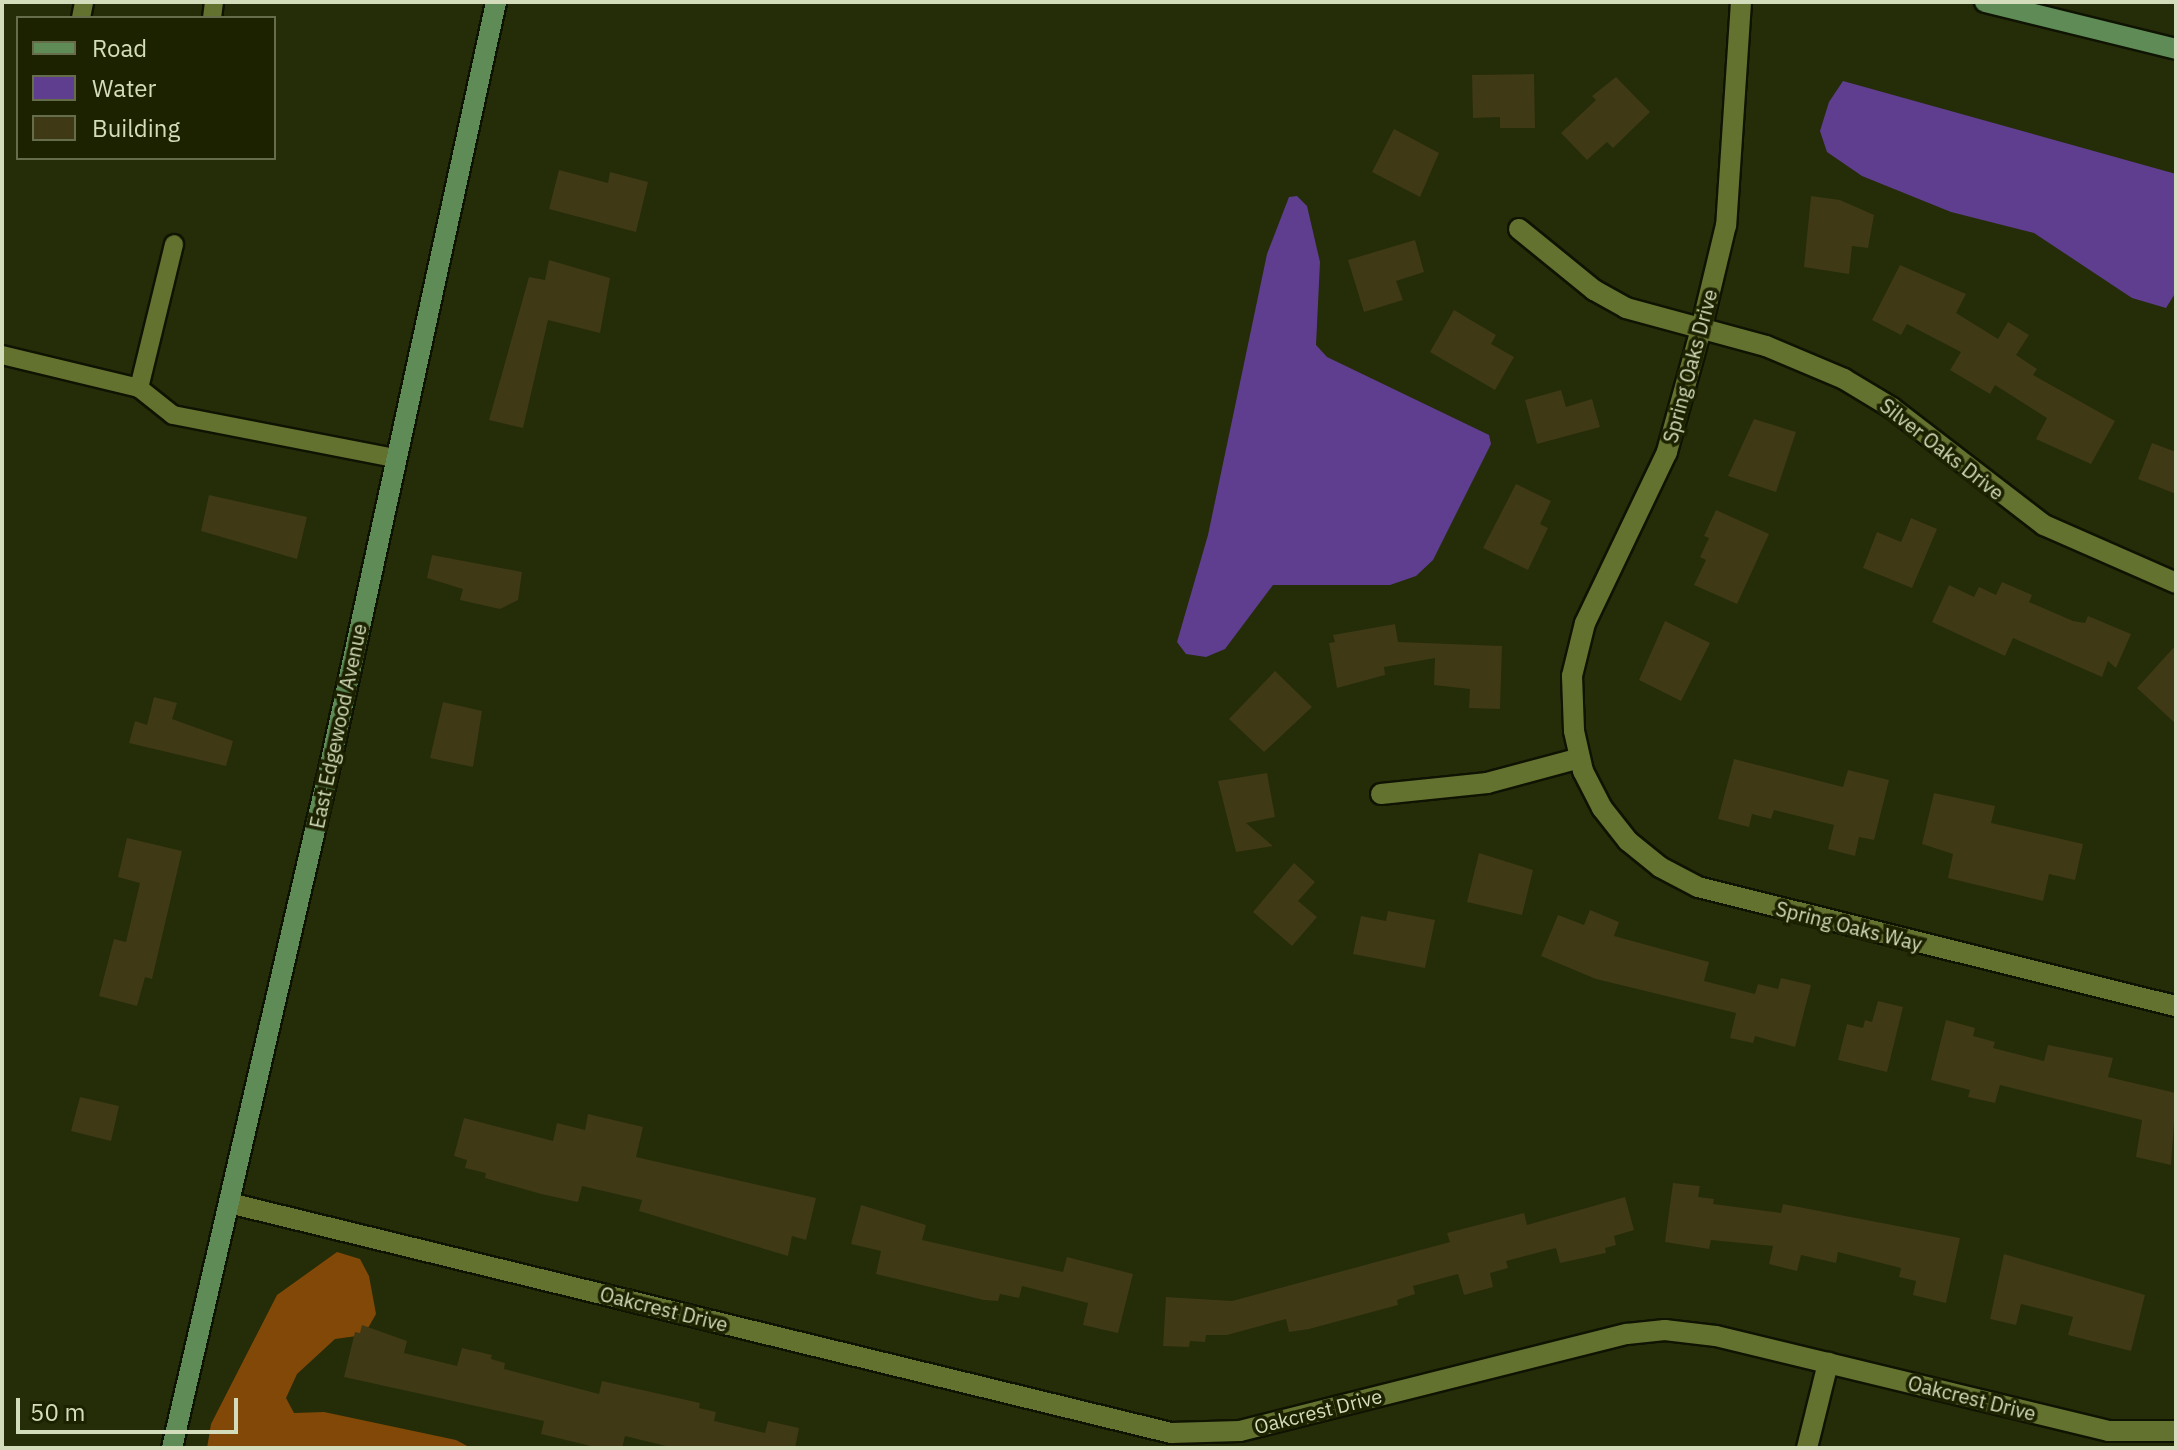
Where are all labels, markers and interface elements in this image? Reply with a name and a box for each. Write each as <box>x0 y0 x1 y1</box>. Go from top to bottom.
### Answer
legend <box>16 16 276 160</box>
text: Road <box>92 32 147 64</box>
text: Water <box>92 72 156 104</box>
text: Building <box>92 112 180 144</box>
street label: Spring Oaks Drive <box>1658 286 1722 446</box>
street label: Silver Oaks Drive <box>1875 393 2009 505</box>
street label: East Edgewood Avenue <box>305 621 371 831</box>
street label: Spring Oaks Way <box>1773 896 1925 956</box>
street label: Oakcrest Drive <box>598 1282 730 1336</box>
street label: Oakcrest Drive <box>1906 1371 2038 1425</box>
scale bar <box>20 1382 242 1432</box>
street label: Oakcrest Drive <box>1252 1384 1384 1438</box>
text: 50 m <box>30 1396 85 1428</box>

